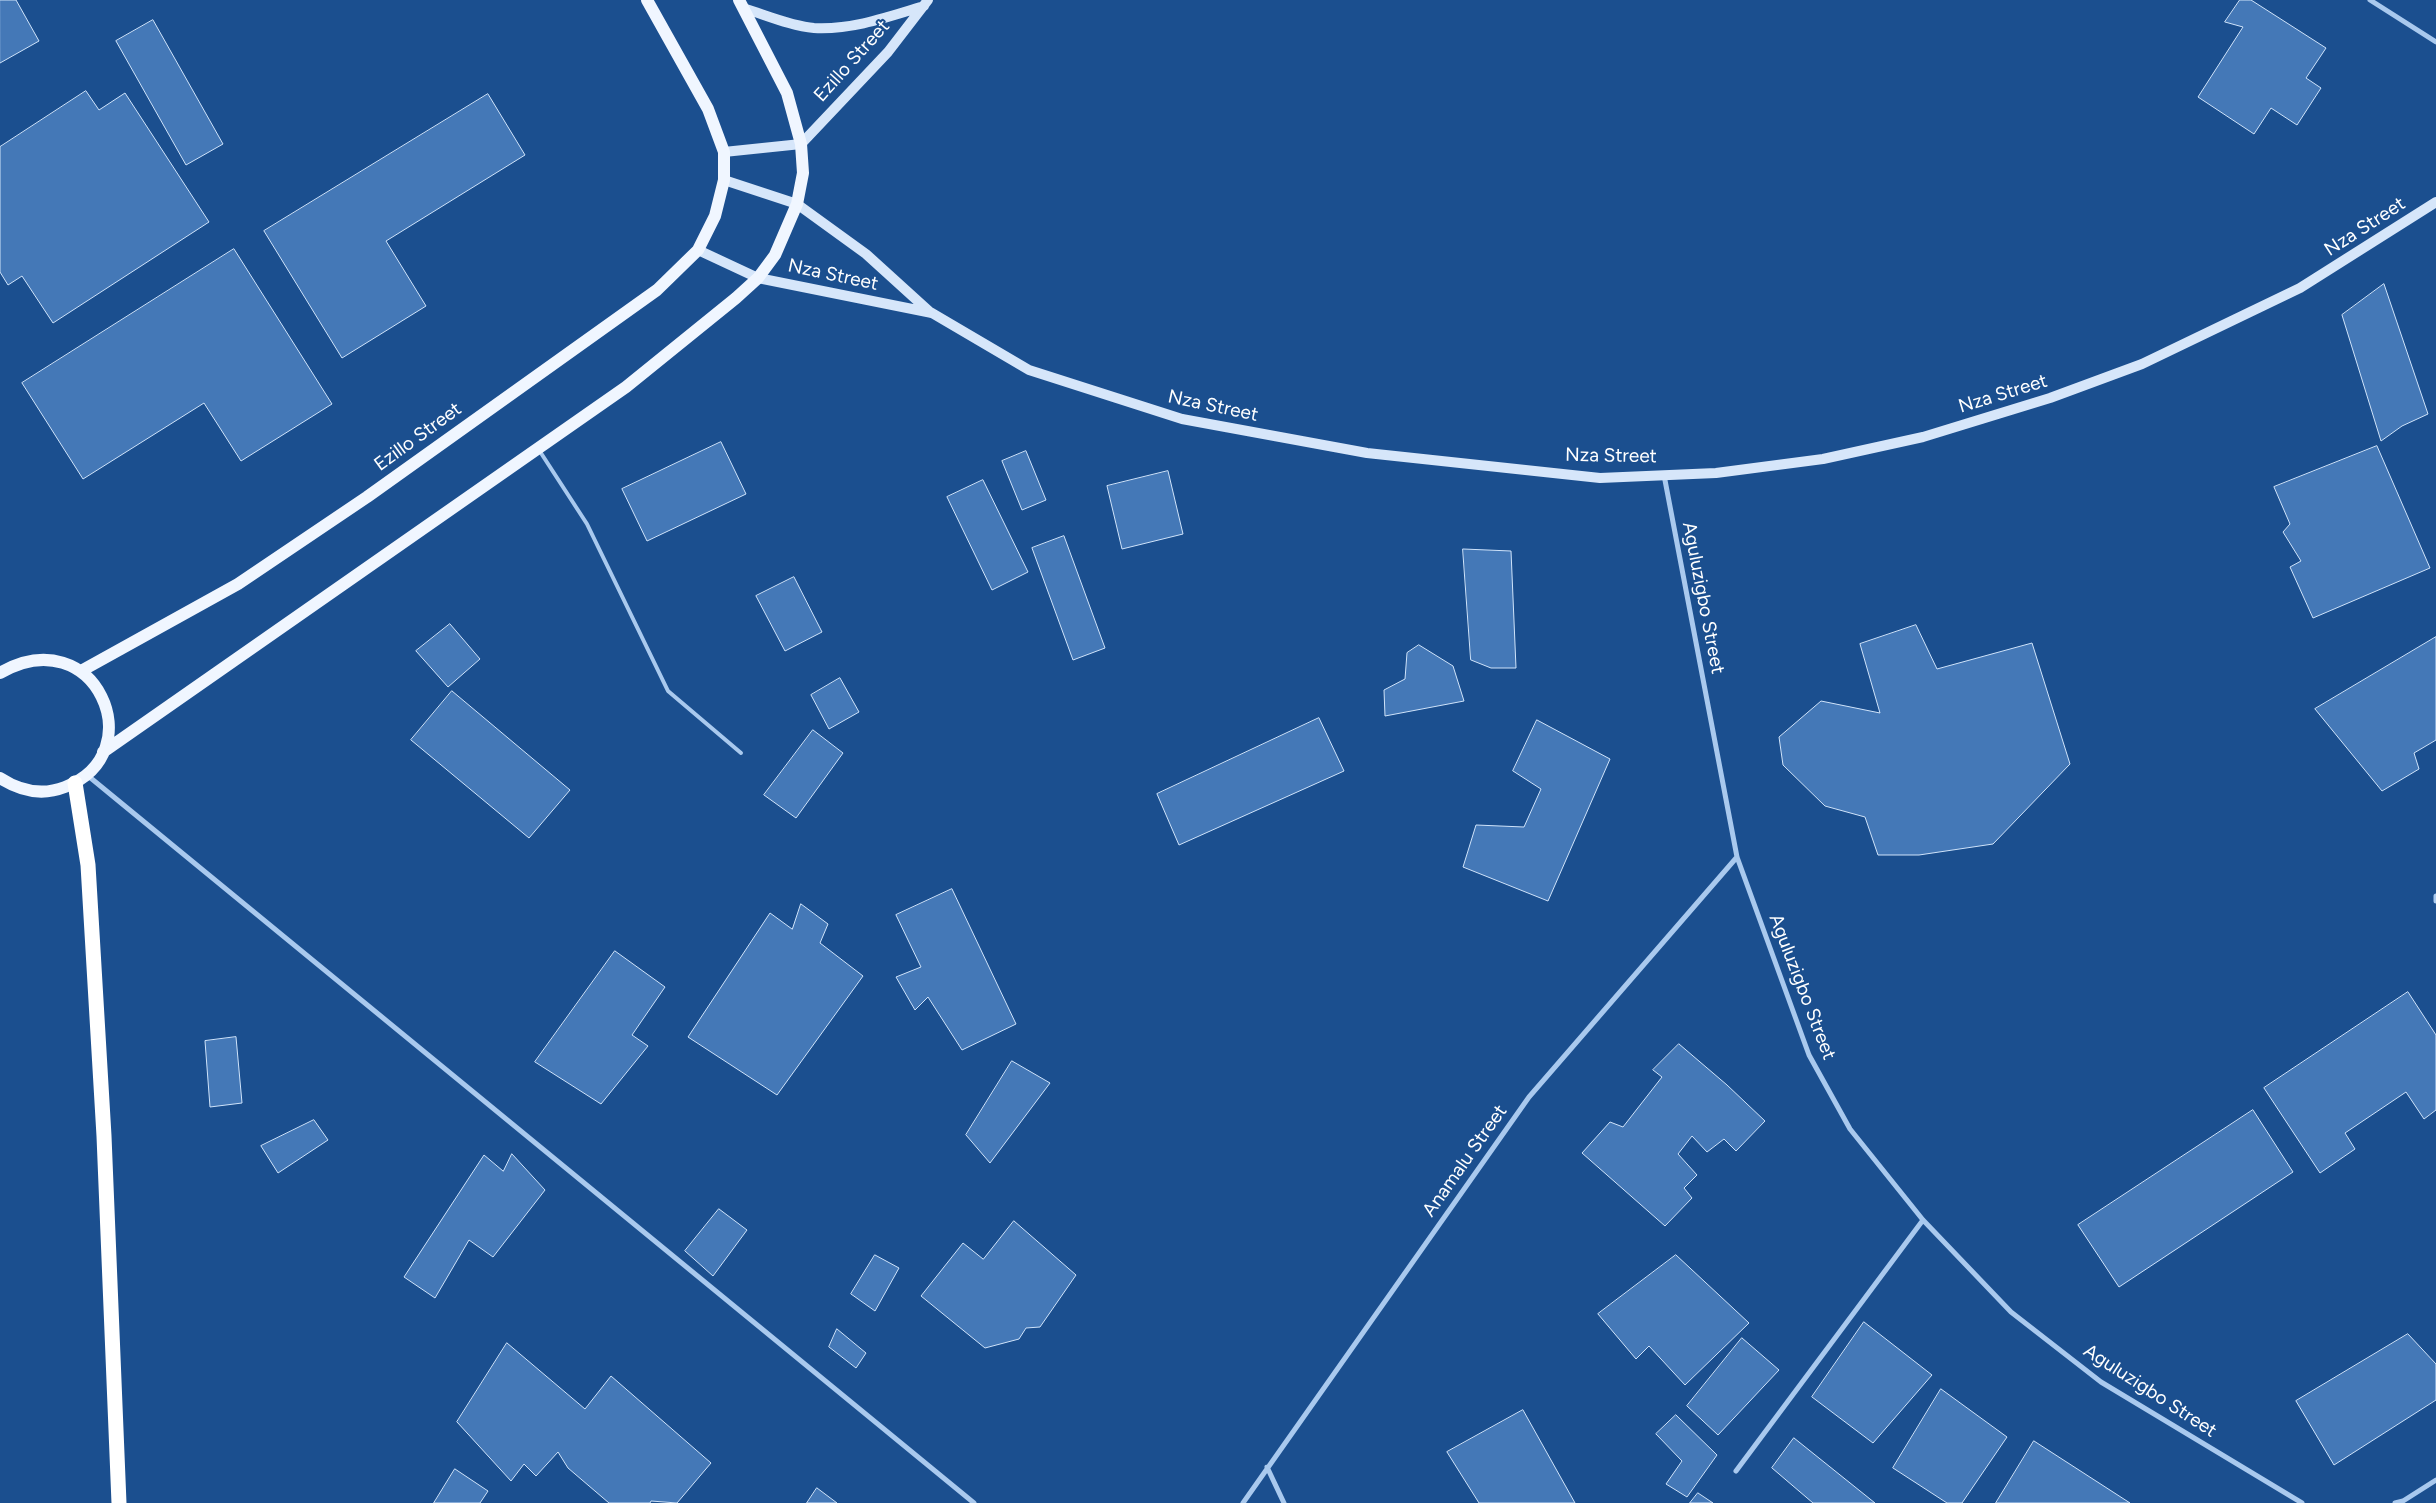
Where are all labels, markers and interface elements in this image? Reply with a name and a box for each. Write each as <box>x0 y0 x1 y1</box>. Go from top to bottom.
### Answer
street label: Ezillo Street <box>809 15 895 107</box>
street label: Nza Street <box>2320 192 2410 262</box>
street label: Nza Street <box>786 254 880 296</box>
street label: Nza Street <box>1956 370 2050 418</box>
street label: Nza Street <box>1166 385 1260 427</box>
street label: Ezillo Street <box>370 398 466 476</box>
street label: Nza Street <box>1565 444 1657 468</box>
street label: Aguluzigbo Street <box>1677 520 1729 676</box>
street label: Aguluzigbo Street <box>1764 911 1840 1063</box>
street label: Anamalu Street <box>1418 1101 1512 1221</box>
street label: Aguluzigbo Street <box>2079 1339 2221 1443</box>

